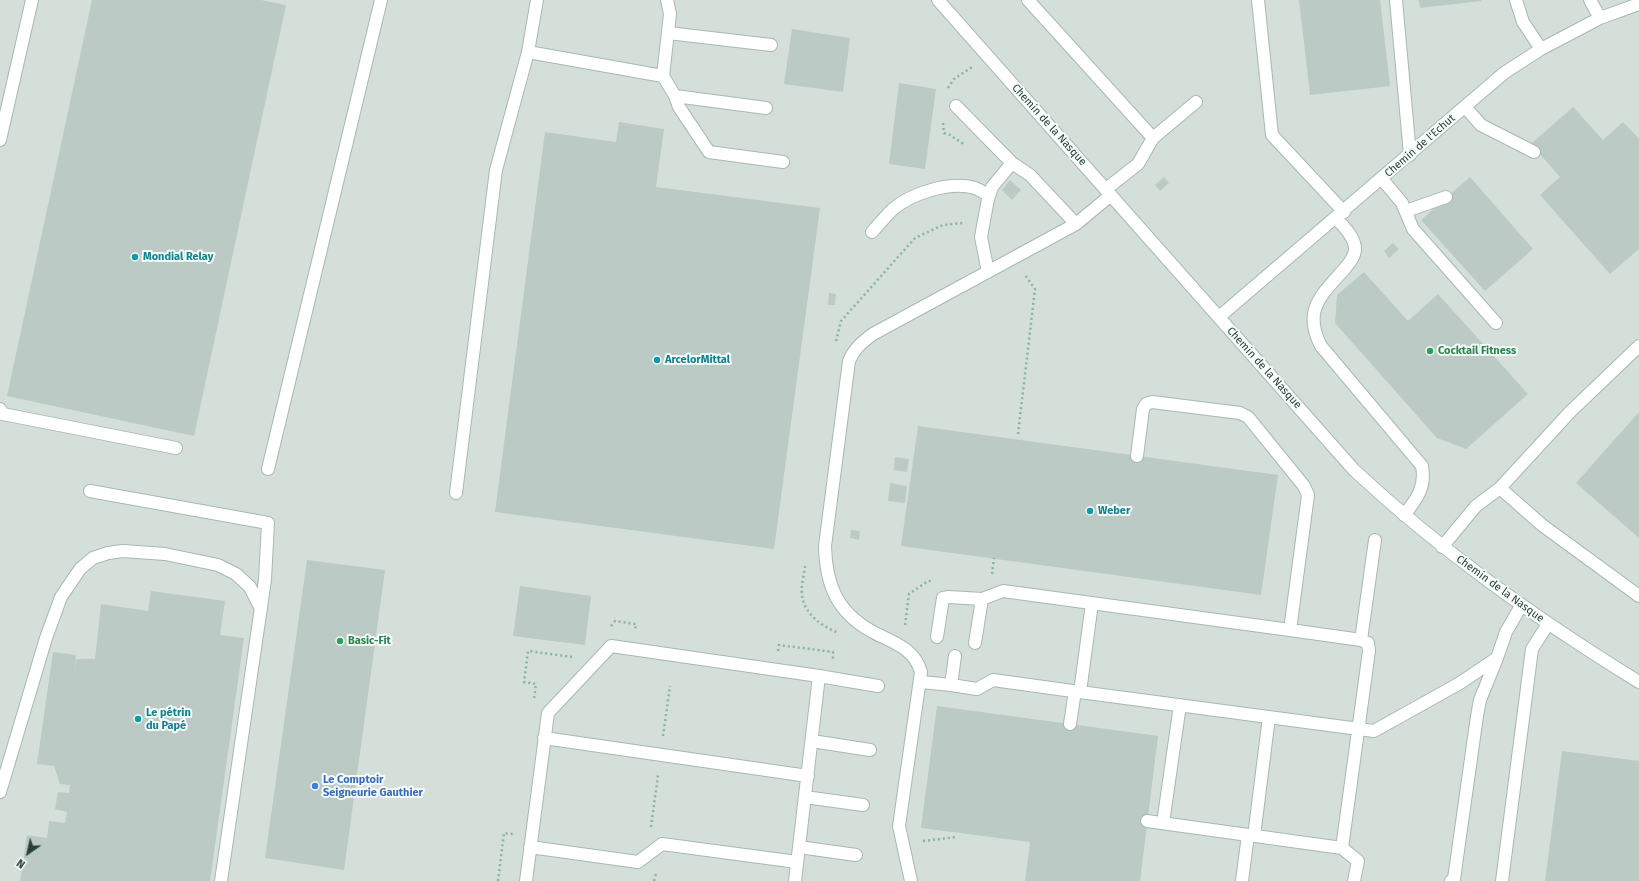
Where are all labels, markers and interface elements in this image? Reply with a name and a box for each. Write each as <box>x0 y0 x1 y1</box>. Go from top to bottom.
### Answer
street label: Chemin de la Nasque <box>1009 81 1089 169</box>
street label: Chemin de l'Echut <box>1382 112 1458 180</box>
place label: Mondial Relay <box>143 250 213 264</box>
marker: Mondial Relay <box>130 252 140 262</box>
street label: Chemin de la Nasque <box>1224 324 1304 412</box>
place label: Cocktail Fitness <box>1438 344 1516 358</box>
marker: Cocktail Fitness <box>1425 346 1435 356</box>
place label: ArcelorMittal <box>665 353 730 367</box>
marker: ArcelorMittal <box>652 355 662 365</box>
place label: Weber <box>1098 504 1130 518</box>
marker: Weber <box>1085 506 1095 516</box>
street label: Chemin de la Nasque <box>1453 553 1547 625</box>
place label: Basic-Fit <box>348 634 391 648</box>
marker: Basic-Fit <box>335 636 345 646</box>
place label: Le pétrin du Papé <box>146 706 191 732</box>
marker: Le pétrin du Papé <box>133 714 143 724</box>
place label: Le Comptoir Seigneurie Gauthier <box>323 773 423 799</box>
marker: Le Comptoir Seigneurie Gauthier <box>310 781 320 791</box>
north arrow <box>8 833 48 873</box>
text: N <box>14 856 28 871</box>

